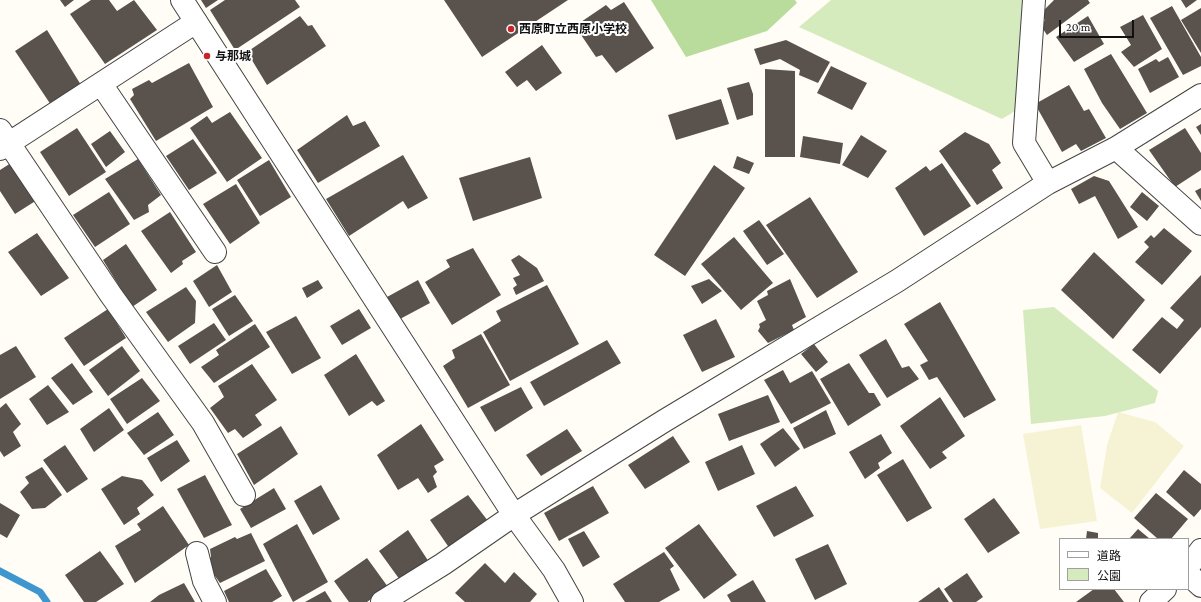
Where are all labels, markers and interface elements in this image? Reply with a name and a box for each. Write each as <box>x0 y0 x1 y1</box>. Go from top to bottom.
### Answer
scale bar <box>1061 12 1136 38</box>
text: 20 m <box>1066 20 1090 34</box>
place label: 西原町立西原小学校 <box>519 22 627 36</box>
marker: 西原町立西原小学校 <box>506 24 516 34</box>
place label: 与那城 <box>215 49 251 63</box>
marker: 与那城 <box>202 51 212 61</box>
legend <box>1059 538 1189 590</box>
text: 道路 <box>1097 549 1121 563</box>
text: 公園 <box>1097 569 1121 583</box>

